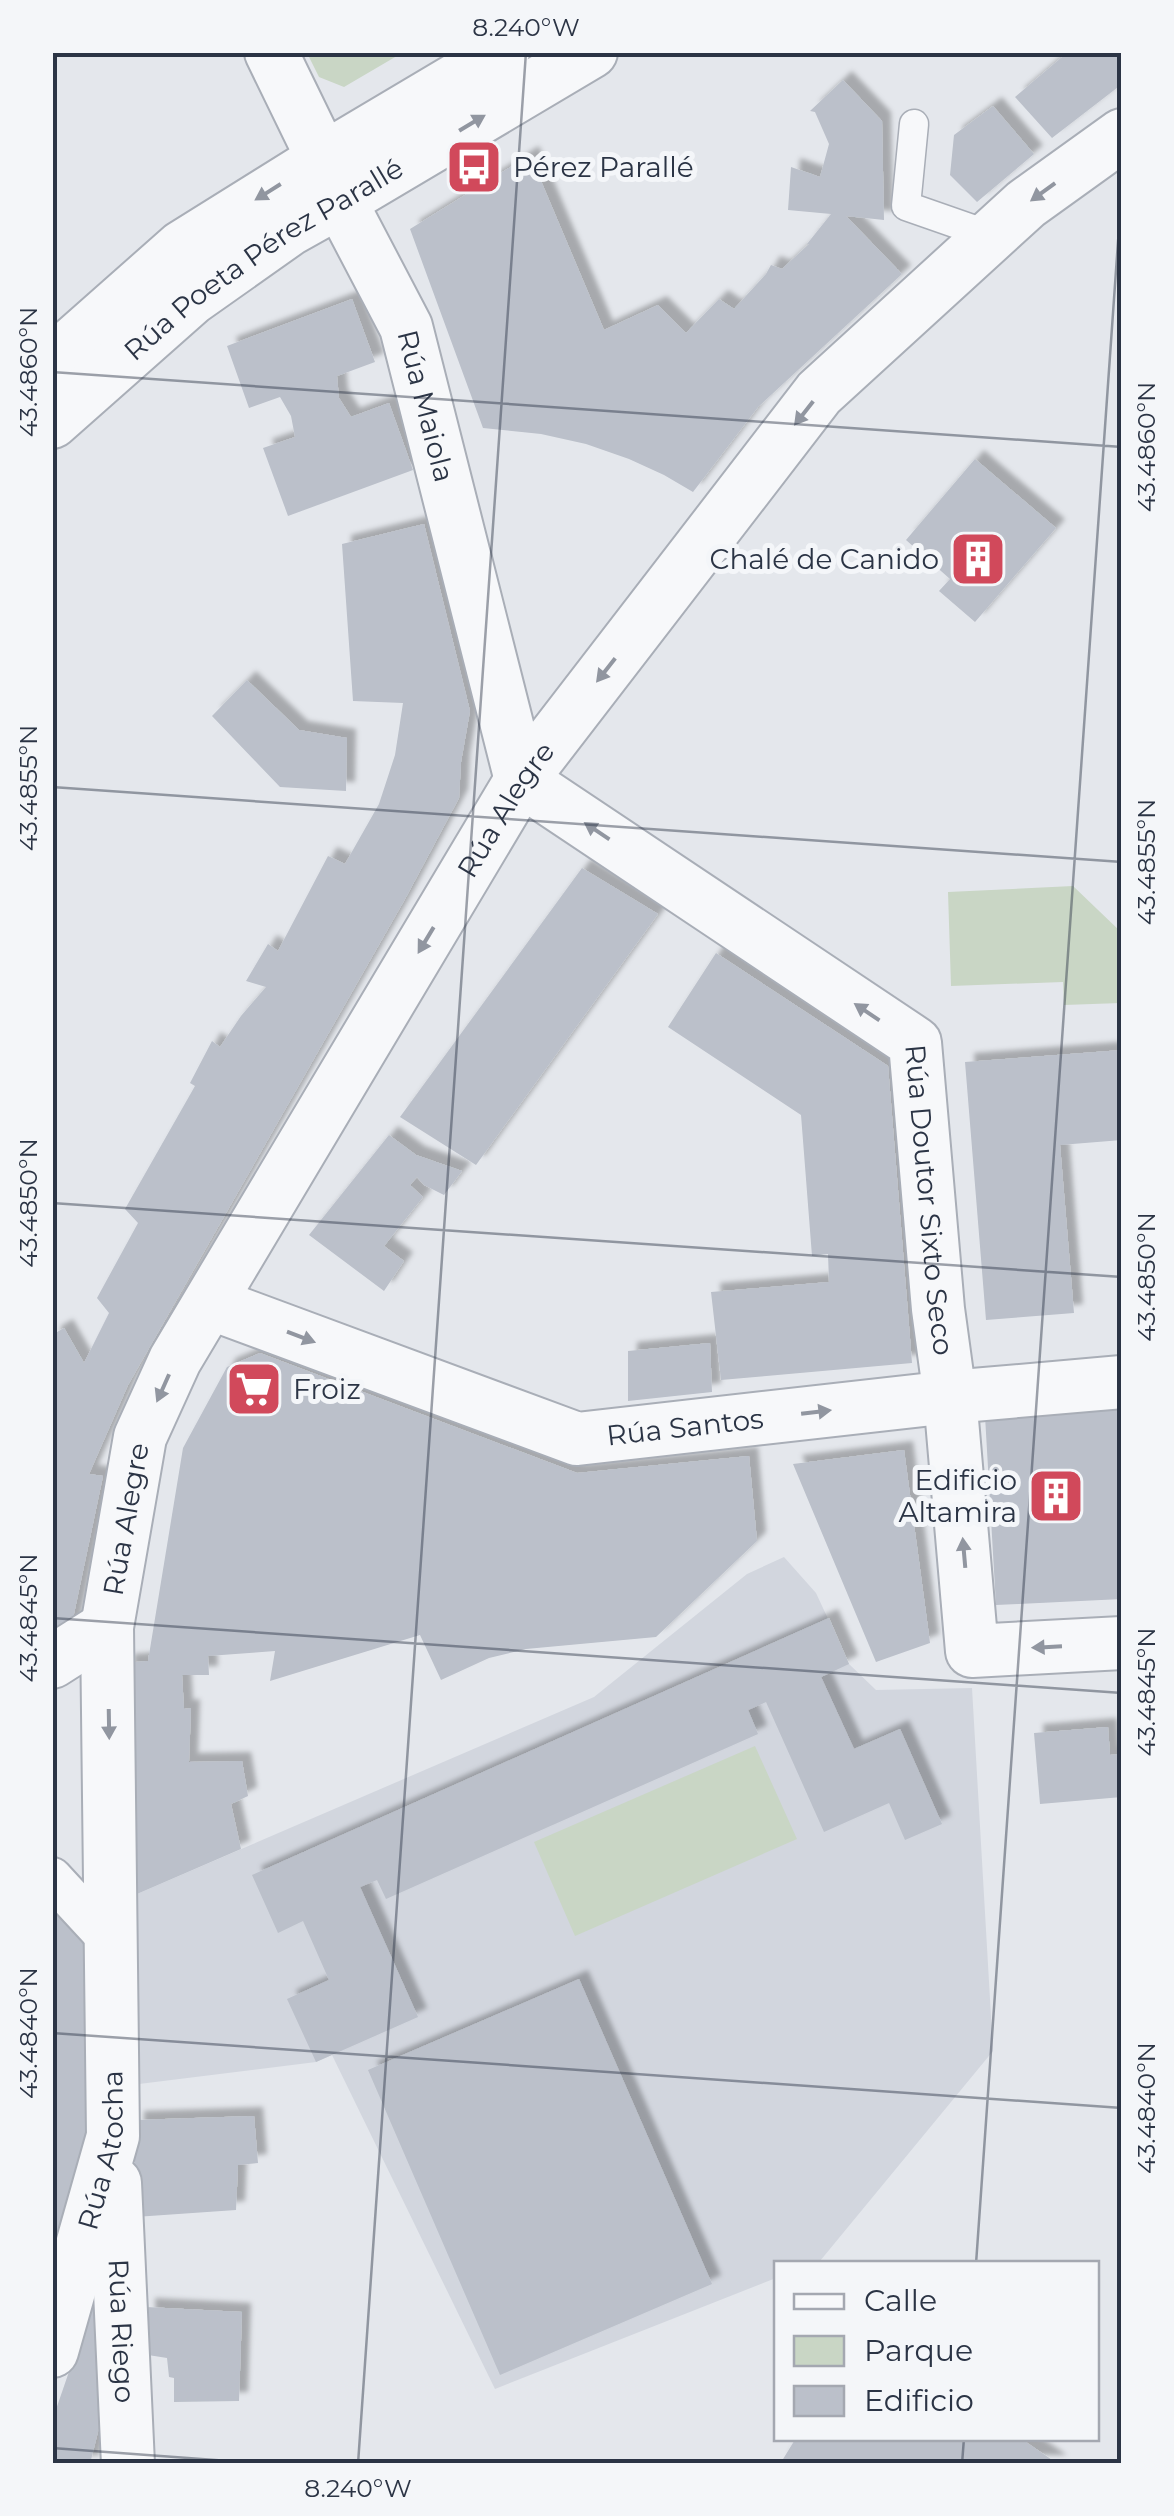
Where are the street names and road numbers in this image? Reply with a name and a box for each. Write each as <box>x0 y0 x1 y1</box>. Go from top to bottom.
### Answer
street label: Rúa Poeta Pérez Parallé <box>117 151 409 367</box>
street label: Rúa Maiola <box>390 326 462 485</box>
street label: Rúa Alegre <box>450 735 561 884</box>
street label: Rúa Doutor Sixto Seco <box>898 1043 961 1357</box>
street label: Rúa Santos <box>605 1401 765 1453</box>
street label: Rúa Alegre <box>96 1440 156 1598</box>
street label: Rúa Atocha <box>70 2070 130 2234</box>
street label: Rúa Riego <box>102 2258 142 2404</box>

